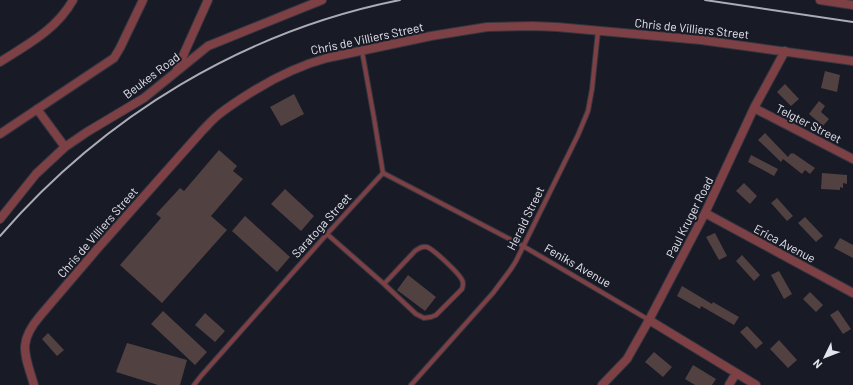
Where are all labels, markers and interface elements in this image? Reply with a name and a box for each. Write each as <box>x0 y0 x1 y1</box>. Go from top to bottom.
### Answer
street label: Chris de Villiers Street <box>634 15 750 41</box>
street label: Chris de Villiers Street <box>309 19 425 57</box>
street label: Beukes Road <box>120 49 182 101</box>
street label: Telgter Street <box>774 100 844 146</box>
street label: Paul Kruger Road <box>663 174 715 260</box>
street label: Chris de Villiers Street <box>54 184 140 280</box>
street label: Herald Street <box>504 184 546 252</box>
street label: Saratoga Street <box>288 190 354 260</box>
street label: Erica Avenue <box>752 221 818 265</box>
street label: Feniks Avenue <box>542 240 614 290</box>
north arrow <box>805 337 845 377</box>
text: N <box>810 357 825 371</box>

